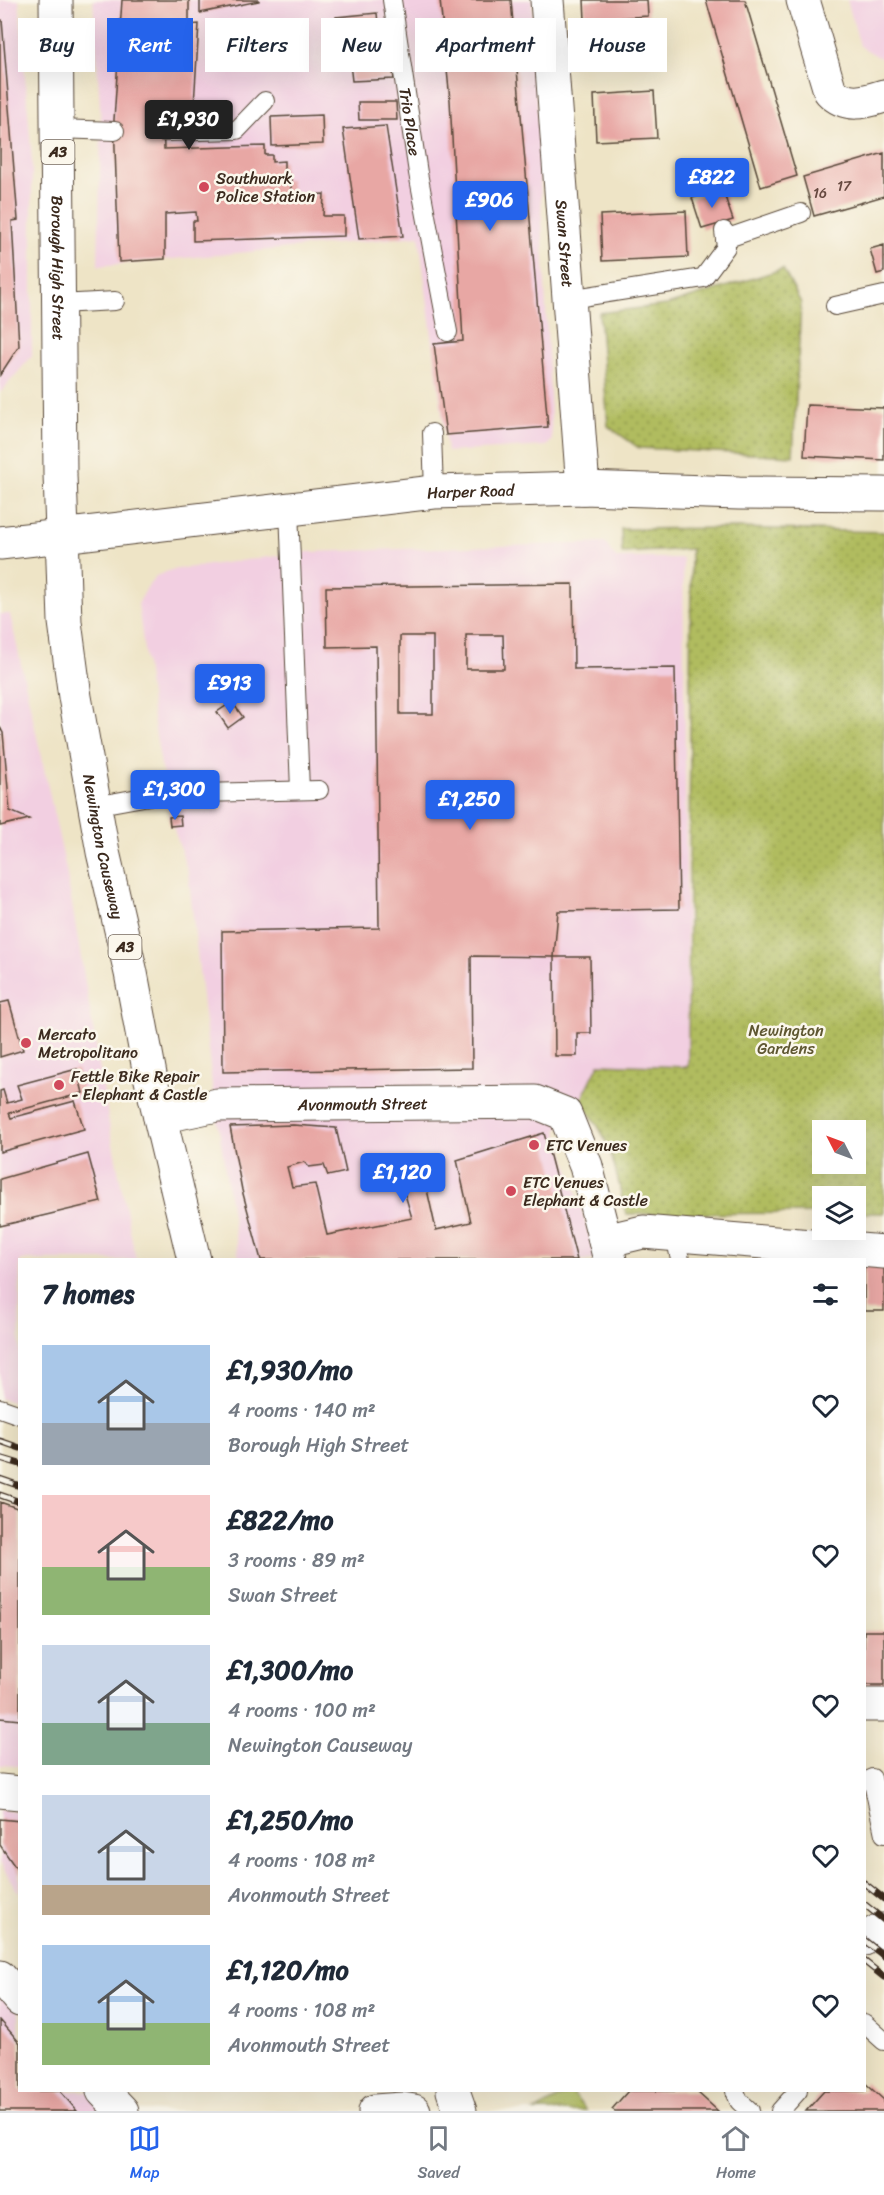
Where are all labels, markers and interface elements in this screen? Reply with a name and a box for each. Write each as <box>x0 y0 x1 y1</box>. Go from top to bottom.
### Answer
chip: Buy <box>18 18 95 72</box>
chip: Rent <box>107 18 193 72</box>
chip: Filters <box>205 18 309 72</box>
chip: New <box>321 18 403 72</box>
chip: Apartment <box>415 18 556 72</box>
chip: House <box>568 18 667 72</box>
street label: Trio Place <box>390 85 429 158</box>
pin: £1,930 <box>140 100 238 151</box>
text: £1,930 <box>159 102 219 137</box>
road number: A3 <box>42 140 74 164</box>
pin: £822 <box>676 158 748 209</box>
text: £822 <box>689 160 735 195</box>
place label: Southwark Police Station <box>216 164 316 211</box>
house number: 17 <box>837 174 852 199</box>
marker: Southwark Police Station <box>197 180 211 194</box>
pin: £906 <box>454 181 526 232</box>
house number: 16 <box>813 181 827 206</box>
text: £906 <box>467 183 513 218</box>
street label: Borough High Street <box>43 195 73 341</box>
street label: Swan Street <box>547 198 582 288</box>
street label: Harper Road <box>425 476 516 508</box>
pin: £913 <box>194 664 266 715</box>
text: £913 <box>209 666 251 701</box>
pin: £1,300 <box>126 770 224 821</box>
street label: Newington Causeway <box>74 772 132 923</box>
text: £1,300 <box>145 772 205 807</box>
pin: £1,250 <box>421 780 519 831</box>
text: £1,250 <box>440 782 500 817</box>
road number: A3 <box>108 935 142 959</box>
park label: Newington Gardens <box>748 1016 824 1063</box>
place label: Mercato Metropolitano <box>38 1020 138 1067</box>
marker: Mercato Metropolitano <box>19 1036 33 1050</box>
place label: Fettle Bike Repair - Elephant & Castle <box>71 1062 208 1109</box>
marker: Fettle Bike Repair - Elephant & Castle <box>52 1078 66 1092</box>
street label: Avonmouth Street <box>297 1089 428 1119</box>
north arrow <box>812 1120 866 1174</box>
map controls <box>812 1120 866 1240</box>
place label: ETC Venues <box>546 1131 628 1160</box>
marker: ETC Venues <box>527 1138 541 1152</box>
pin: £1,120 <box>354 1153 452 1204</box>
text: £1,120 <box>374 1155 432 1190</box>
place label: ETC Venues Elephant & Castle <box>523 1168 648 1215</box>
marker: ETC Venues Elephant & Castle <box>504 1184 518 1198</box>
button: layers <box>812 1186 866 1240</box>
text: 7 homes <box>42 1271 134 1317</box>
icon: filters <box>809 1278 842 1311</box>
text: £1,930/mo <box>228 1347 353 1393</box>
icon: home <box>90 1369 162 1441</box>
icon: heart <box>809 1389 842 1422</box>
text: 4 rooms · 140 m² <box>228 1393 376 1428</box>
text: Borough High Street <box>228 1428 409 1463</box>
text: £822/mo <box>228 1497 334 1543</box>
icon: home <box>90 1519 162 1591</box>
icon: heart <box>809 1539 842 1572</box>
text: 3 rooms · 89 m² <box>228 1543 365 1578</box>
text: Swan Street <box>228 1578 338 1613</box>
text: £1,300/mo <box>228 1647 353 1693</box>
icon: home <box>90 1669 162 1741</box>
icon: heart <box>809 1689 842 1722</box>
text: 4 rooms · 100 m² <box>228 1693 376 1728</box>
text: Newington Causeway <box>228 1728 412 1763</box>
text: £1,250/mo <box>228 1797 353 1843</box>
icon: home <box>90 1819 162 1891</box>
icon: heart <box>809 1839 842 1872</box>
text: 4 rooms · 108 m² <box>228 1843 375 1878</box>
text: Avonmouth Street <box>228 1878 390 1913</box>
text: £1,120/mo <box>228 1947 349 1993</box>
icon: home <box>90 1969 162 2041</box>
icon: heart <box>809 1989 842 2022</box>
text: 4 rooms · 108 m² <box>228 1993 375 2028</box>
text: Avonmouth Street <box>228 2028 390 2063</box>
tab: Map <box>128 2122 161 2187</box>
tab: Saved <box>417 2122 460 2187</box>
tab: Home <box>716 2122 756 2187</box>

